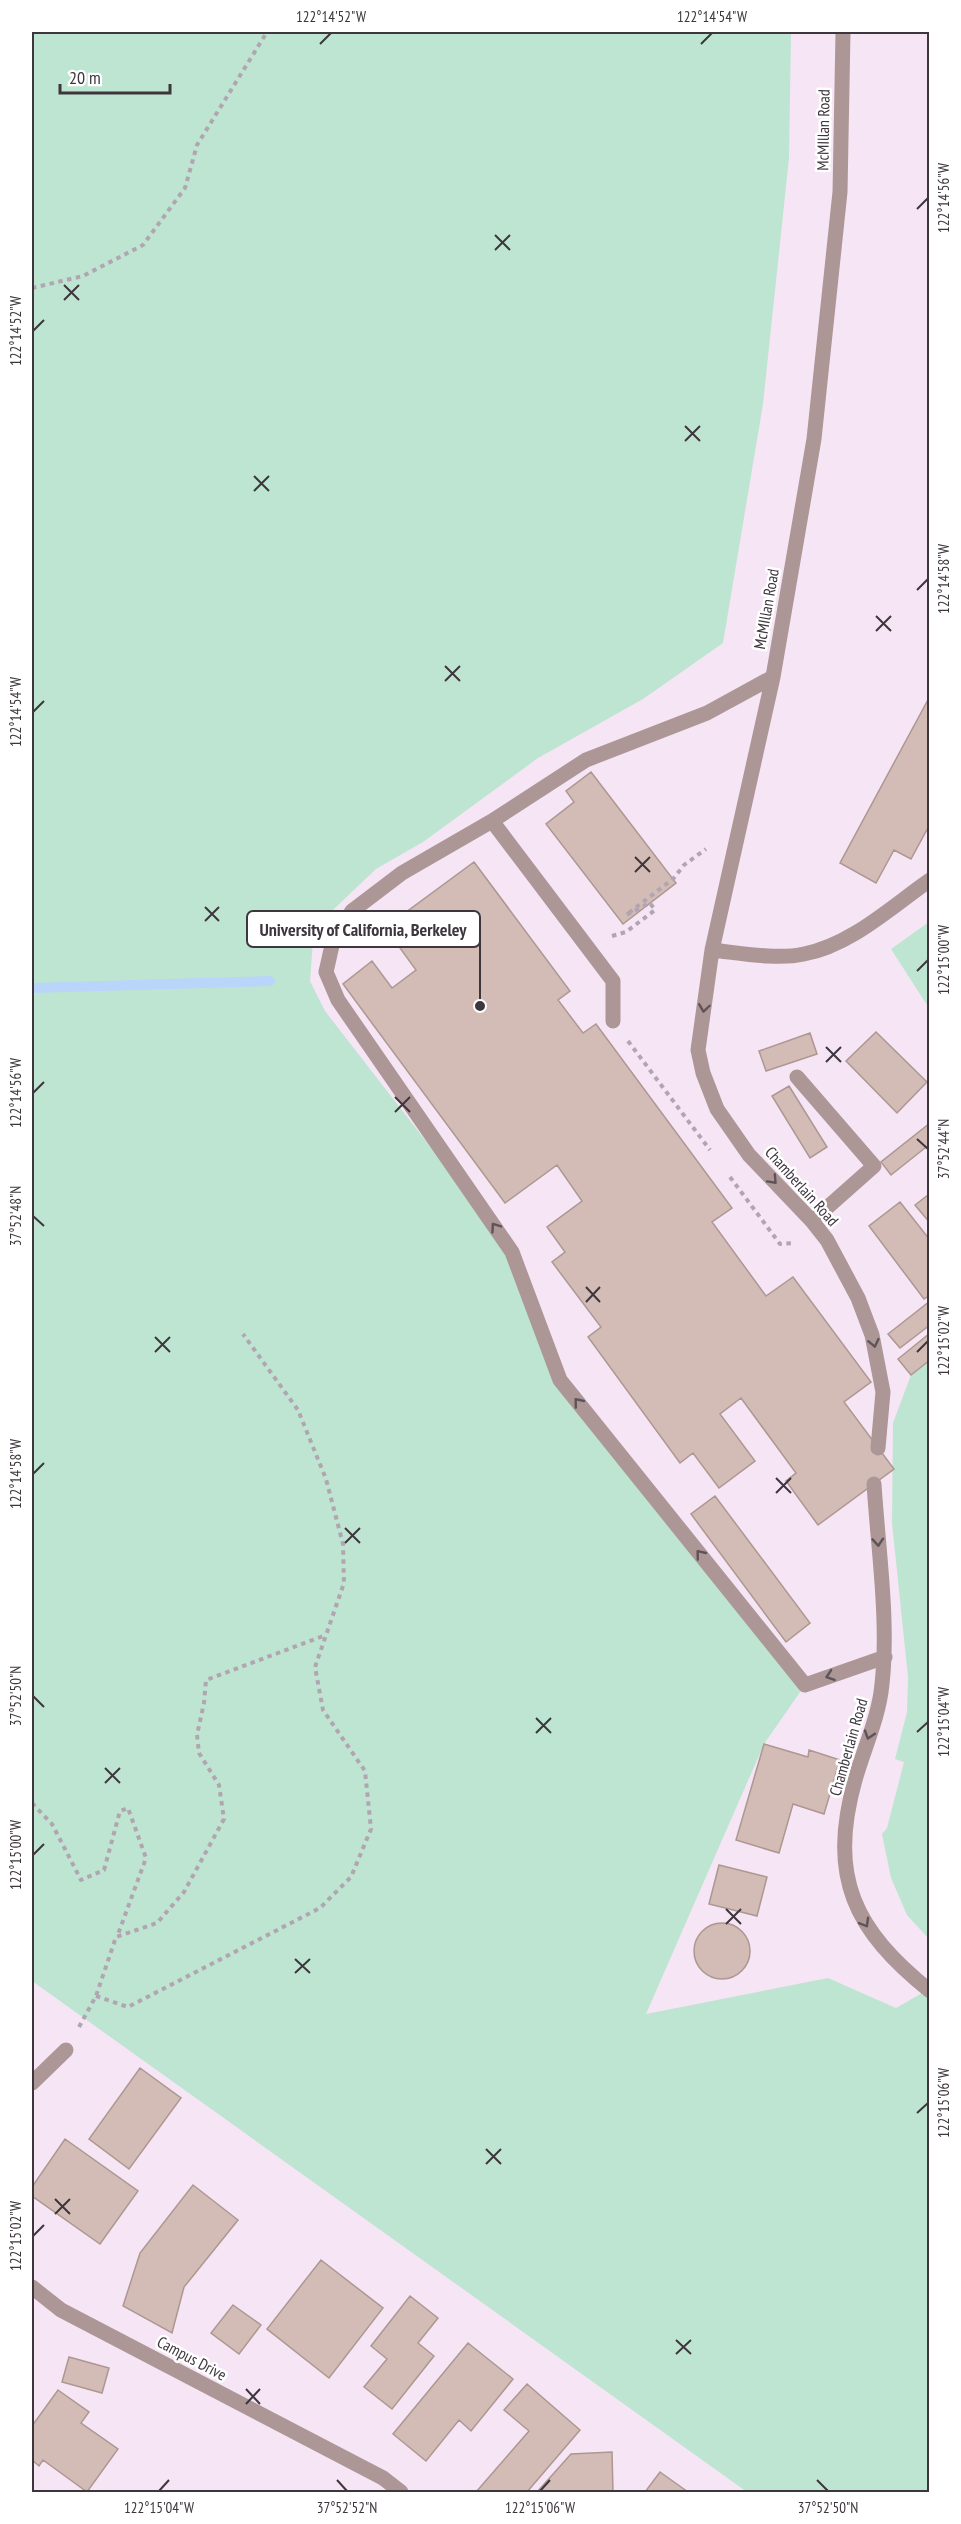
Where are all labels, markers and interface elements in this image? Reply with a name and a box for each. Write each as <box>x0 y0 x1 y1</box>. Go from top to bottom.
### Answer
text: 122°14'52"W <box>296 7 366 26</box>
text: 122°14'54"W <box>677 7 747 26</box>
scale bar <box>60 57 170 95</box>
text: 20 m <box>69 66 101 89</box>
street label: McMIllan Road <box>812 89 834 171</box>
text: 122°14'56"W <box>934 163 953 233</box>
text: 122°14'52"W <box>6 296 25 366</box>
text: 122°14'58"W <box>934 544 953 614</box>
street label: McMIllan Road <box>749 567 783 651</box>
text: 122°14'54"W <box>6 677 25 747</box>
callout: University of California, Berkeley <box>247 911 480 947</box>
text: University of California, Berkeley <box>259 918 467 941</box>
text: 122°15'00"W <box>934 925 953 995</box>
one-way arrow <box>698 1003 710 1013</box>
text: 122°14'56"W <box>6 1058 25 1128</box>
text: 37°52'44"N <box>934 1119 953 1179</box>
street label: Chamberlain Road <box>761 1142 843 1230</box>
one-way arrow <box>766 1173 777 1183</box>
text: 37°52'48"N <box>6 1186 25 1246</box>
one-way arrow <box>491 1223 502 1234</box>
text: 122°15'02"W <box>934 1306 953 1376</box>
one-way arrow <box>867 1338 880 1348</box>
one-way arrow <box>574 1398 585 1409</box>
text: 122°14'58"W <box>6 1439 25 1509</box>
one-way arrow <box>871 1538 884 1547</box>
one-way arrow <box>696 1550 707 1561</box>
text: 37°52'50"N <box>6 1666 25 1726</box>
one-way arrow <box>825 1669 836 1682</box>
text: 122°15'04"W <box>934 1687 953 1757</box>
street label: Chamberlain Road <box>825 1696 871 1798</box>
one-way arrow <box>864 1729 877 1740</box>
text: 122°15'00"W <box>6 1820 25 1890</box>
one-way arrow <box>858 1916 869 1927</box>
text: 122°15'06"W <box>934 2068 953 2138</box>
text: 122°15'02"W <box>6 2201 25 2271</box>
street label: Campus Drive <box>154 2331 230 2385</box>
text: 122°15'04"W <box>124 2498 194 2517</box>
text: 37°52'52"N <box>317 2498 377 2517</box>
text: 122°15'06"W <box>505 2498 575 2517</box>
text: 37°52'50"N <box>798 2498 858 2517</box>

